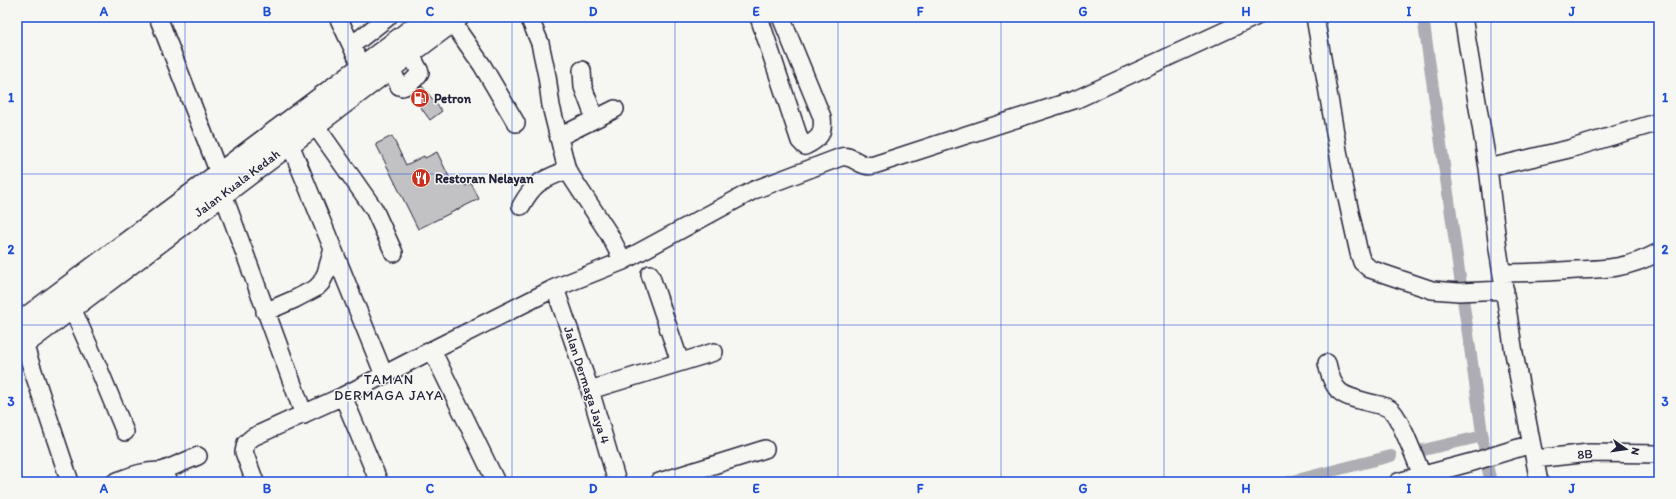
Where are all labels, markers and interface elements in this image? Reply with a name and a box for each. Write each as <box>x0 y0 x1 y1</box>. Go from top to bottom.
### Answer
text: A <box>99 4 109 19</box>
text: B <box>263 4 272 19</box>
text: C <box>426 4 435 19</box>
text: D <box>589 4 598 19</box>
text: E <box>752 4 760 19</box>
text: F <box>917 4 924 19</box>
text: G <box>1079 4 1088 19</box>
text: H <box>1242 4 1251 19</box>
text: I <box>1407 4 1412 19</box>
text: J <box>1568 4 1576 19</box>
fuel station icon: Petron <box>409 87 431 109</box>
text: 1 <box>8 90 14 105</box>
text: 1 <box>1662 90 1668 105</box>
place label: Petron <box>434 91 472 106</box>
street label: Jalan Kuala Kedah <box>191 146 283 220</box>
restaurant icon: Restoran Nelayan <box>410 167 432 189</box>
place label: Restoran Nelayan <box>435 171 534 187</box>
text: 2 <box>8 242 15 257</box>
text: 2 <box>1662 242 1669 257</box>
street label: Jalan Dermaga Jaya 4 <box>561 324 613 446</box>
district label: TAMAN DERMAGA JAYA <box>334 371 444 404</box>
text: 3 <box>7 394 15 409</box>
text: 3 <box>1661 394 1669 409</box>
north arrow <box>1606 429 1646 469</box>
street label: 8B <box>1577 446 1593 462</box>
text: N <box>1628 446 1642 456</box>
text: A <box>99 481 109 496</box>
text: B <box>263 481 272 496</box>
text: C <box>426 481 435 496</box>
text: D <box>589 481 598 496</box>
text: E <box>752 481 760 496</box>
text: F <box>917 481 924 496</box>
text: G <box>1079 481 1088 496</box>
text: H <box>1242 481 1251 496</box>
text: I <box>1407 481 1412 496</box>
text: J <box>1568 481 1576 496</box>

